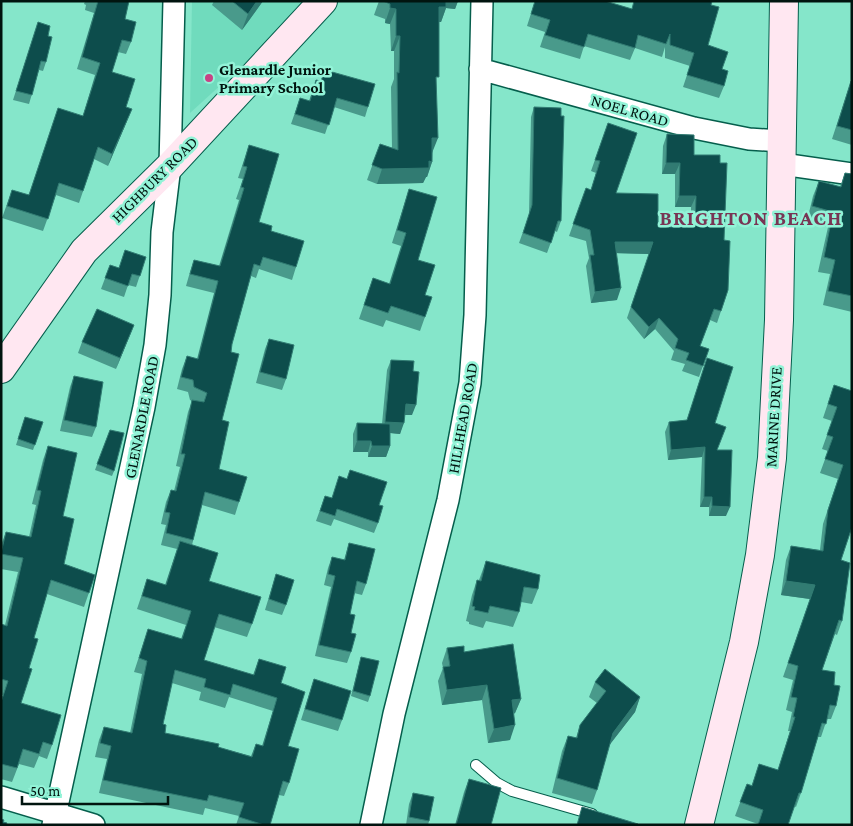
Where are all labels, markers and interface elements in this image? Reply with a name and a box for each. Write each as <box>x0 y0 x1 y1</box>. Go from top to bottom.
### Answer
place label: Glenardle Junior Primary School <box>219 61 332 96</box>
marker: Glenardle Junior Primary School <box>203 72 215 84</box>
street label: NOEL ROAD <box>589 91 671 130</box>
street label: HIGHBURY ROAD <box>108 133 201 226</box>
district label: BRIGHTON BEACH <box>660 206 842 230</box>
street label: GLENARDLE ROAD <box>121 354 162 480</box>
street label: HILLHEAD ROAD <box>444 361 481 475</box>
street label: MARINE DRIVE <box>762 366 785 468</box>
scale bar <box>22 774 169 806</box>
text: 50 m <box>30 783 60 799</box>

